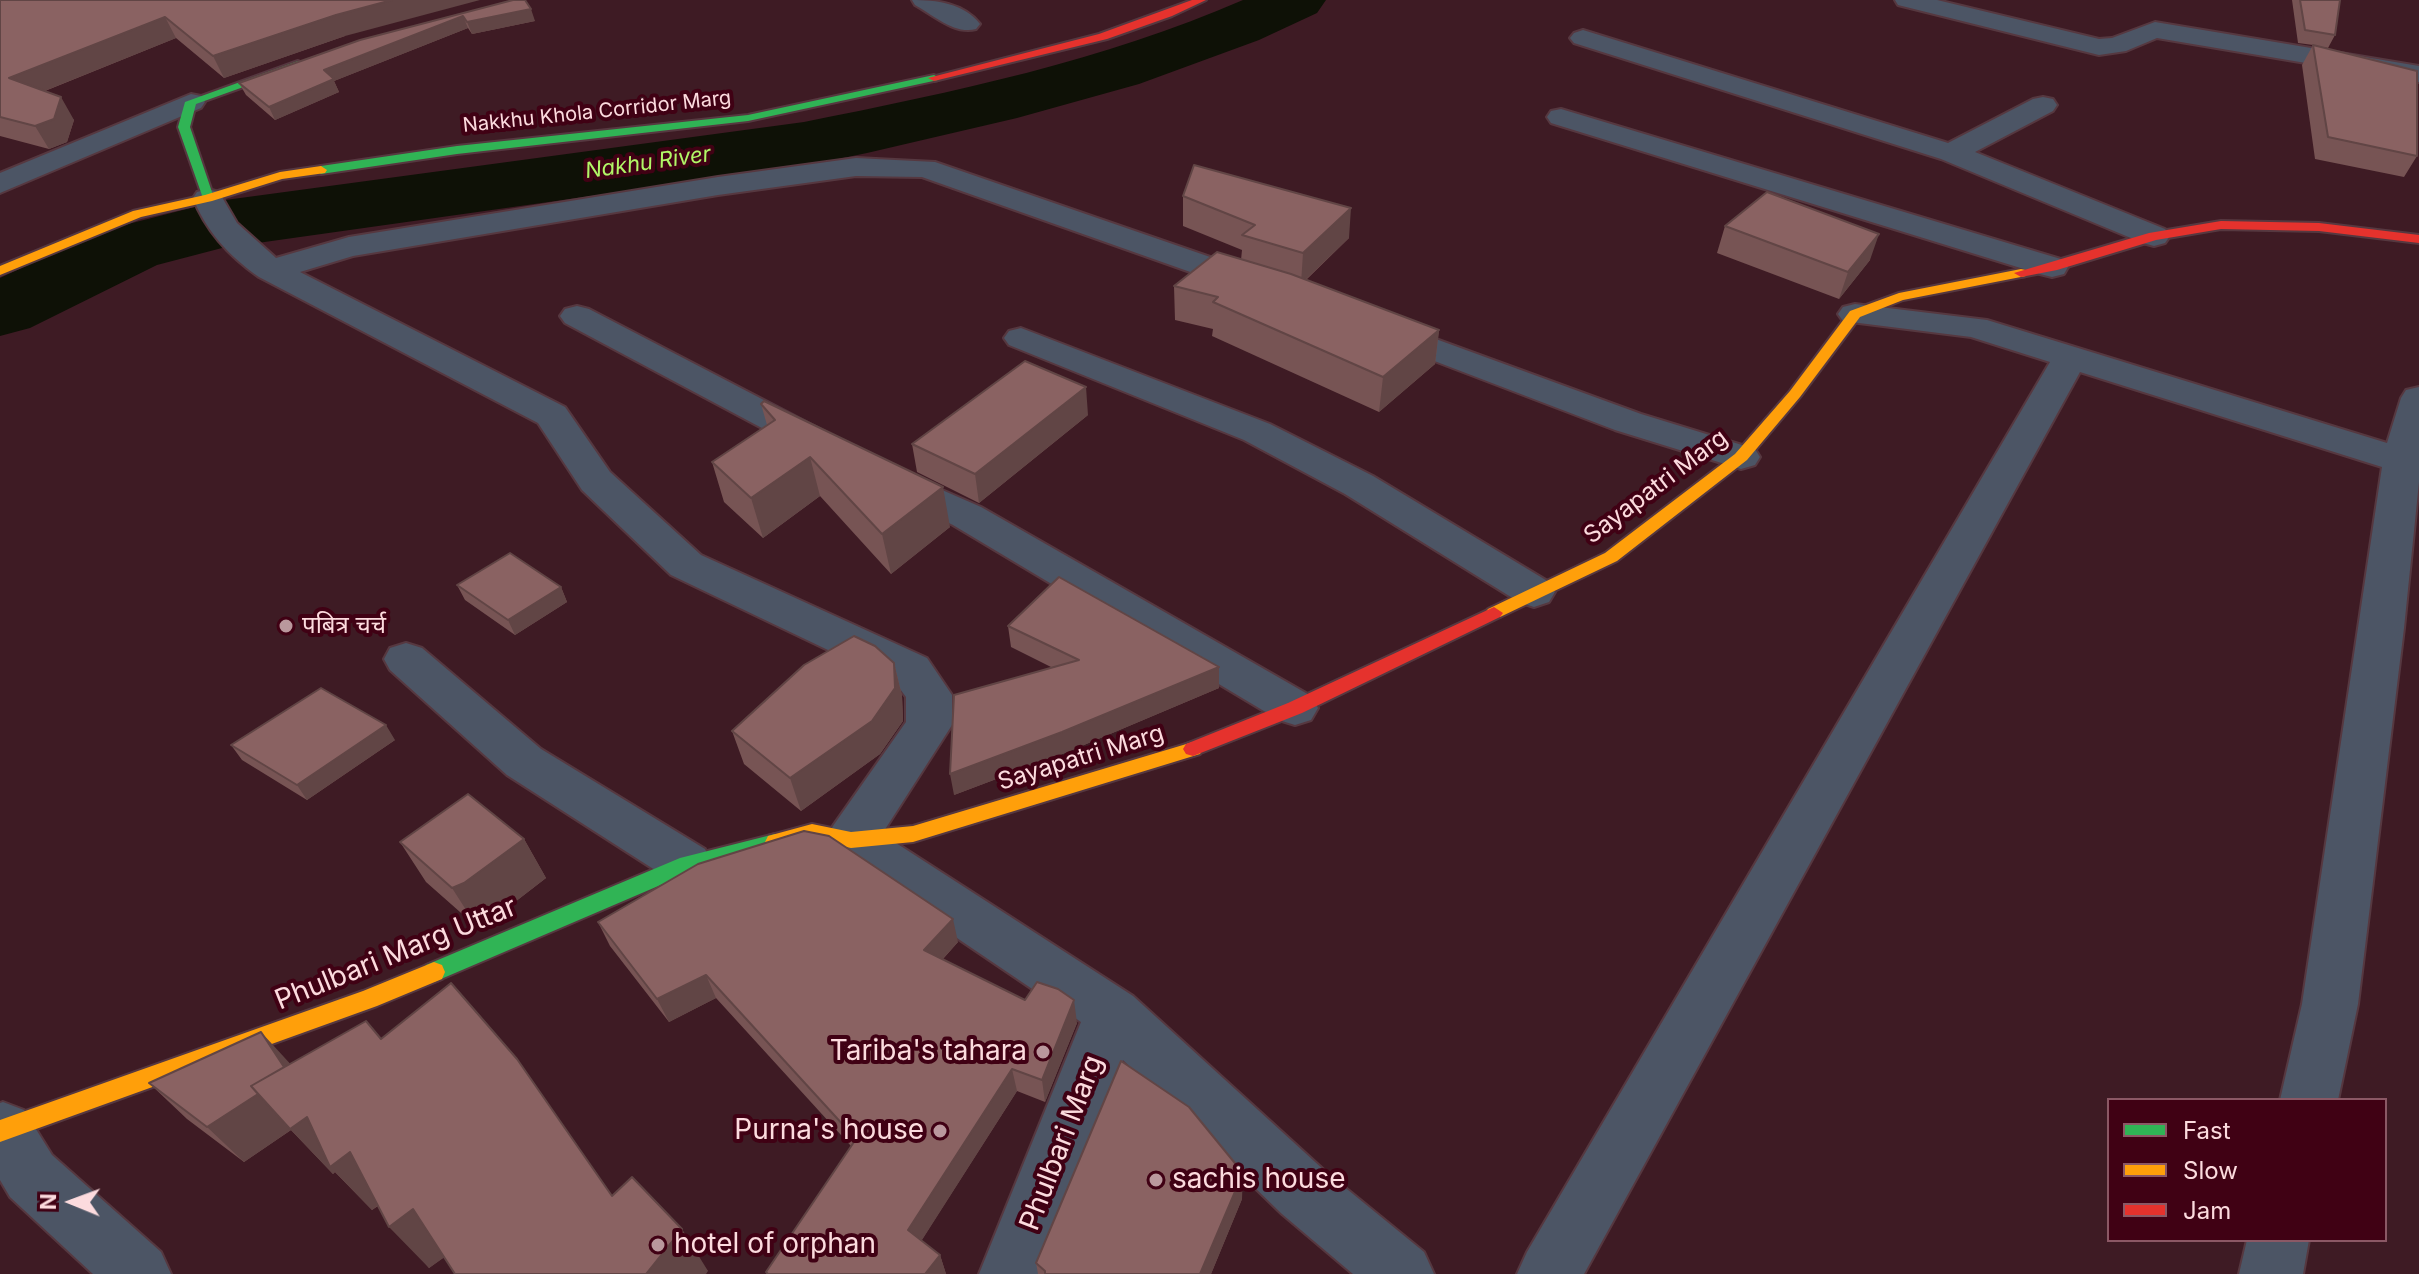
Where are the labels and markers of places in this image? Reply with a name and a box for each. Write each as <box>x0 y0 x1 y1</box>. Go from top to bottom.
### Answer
place label: पबित्र चर्च <box>302 612 386 640</box>
marker: पबित्र चर्च <box>277 617 295 635</box>
place label: Tariba's tahara <box>830 1035 1027 1069</box>
marker: Tariba's tahara <box>1034 1043 1052 1061</box>
place label: Purna's house <box>734 1114 924 1148</box>
marker: Purna's house <box>931 1122 949 1140</box>
place label: sachis house <box>1172 1163 1345 1197</box>
marker: sachis house <box>1147 1171 1165 1189</box>
place label: hotel of orphan <box>674 1228 876 1262</box>
marker: hotel of orphan <box>649 1236 667 1254</box>

